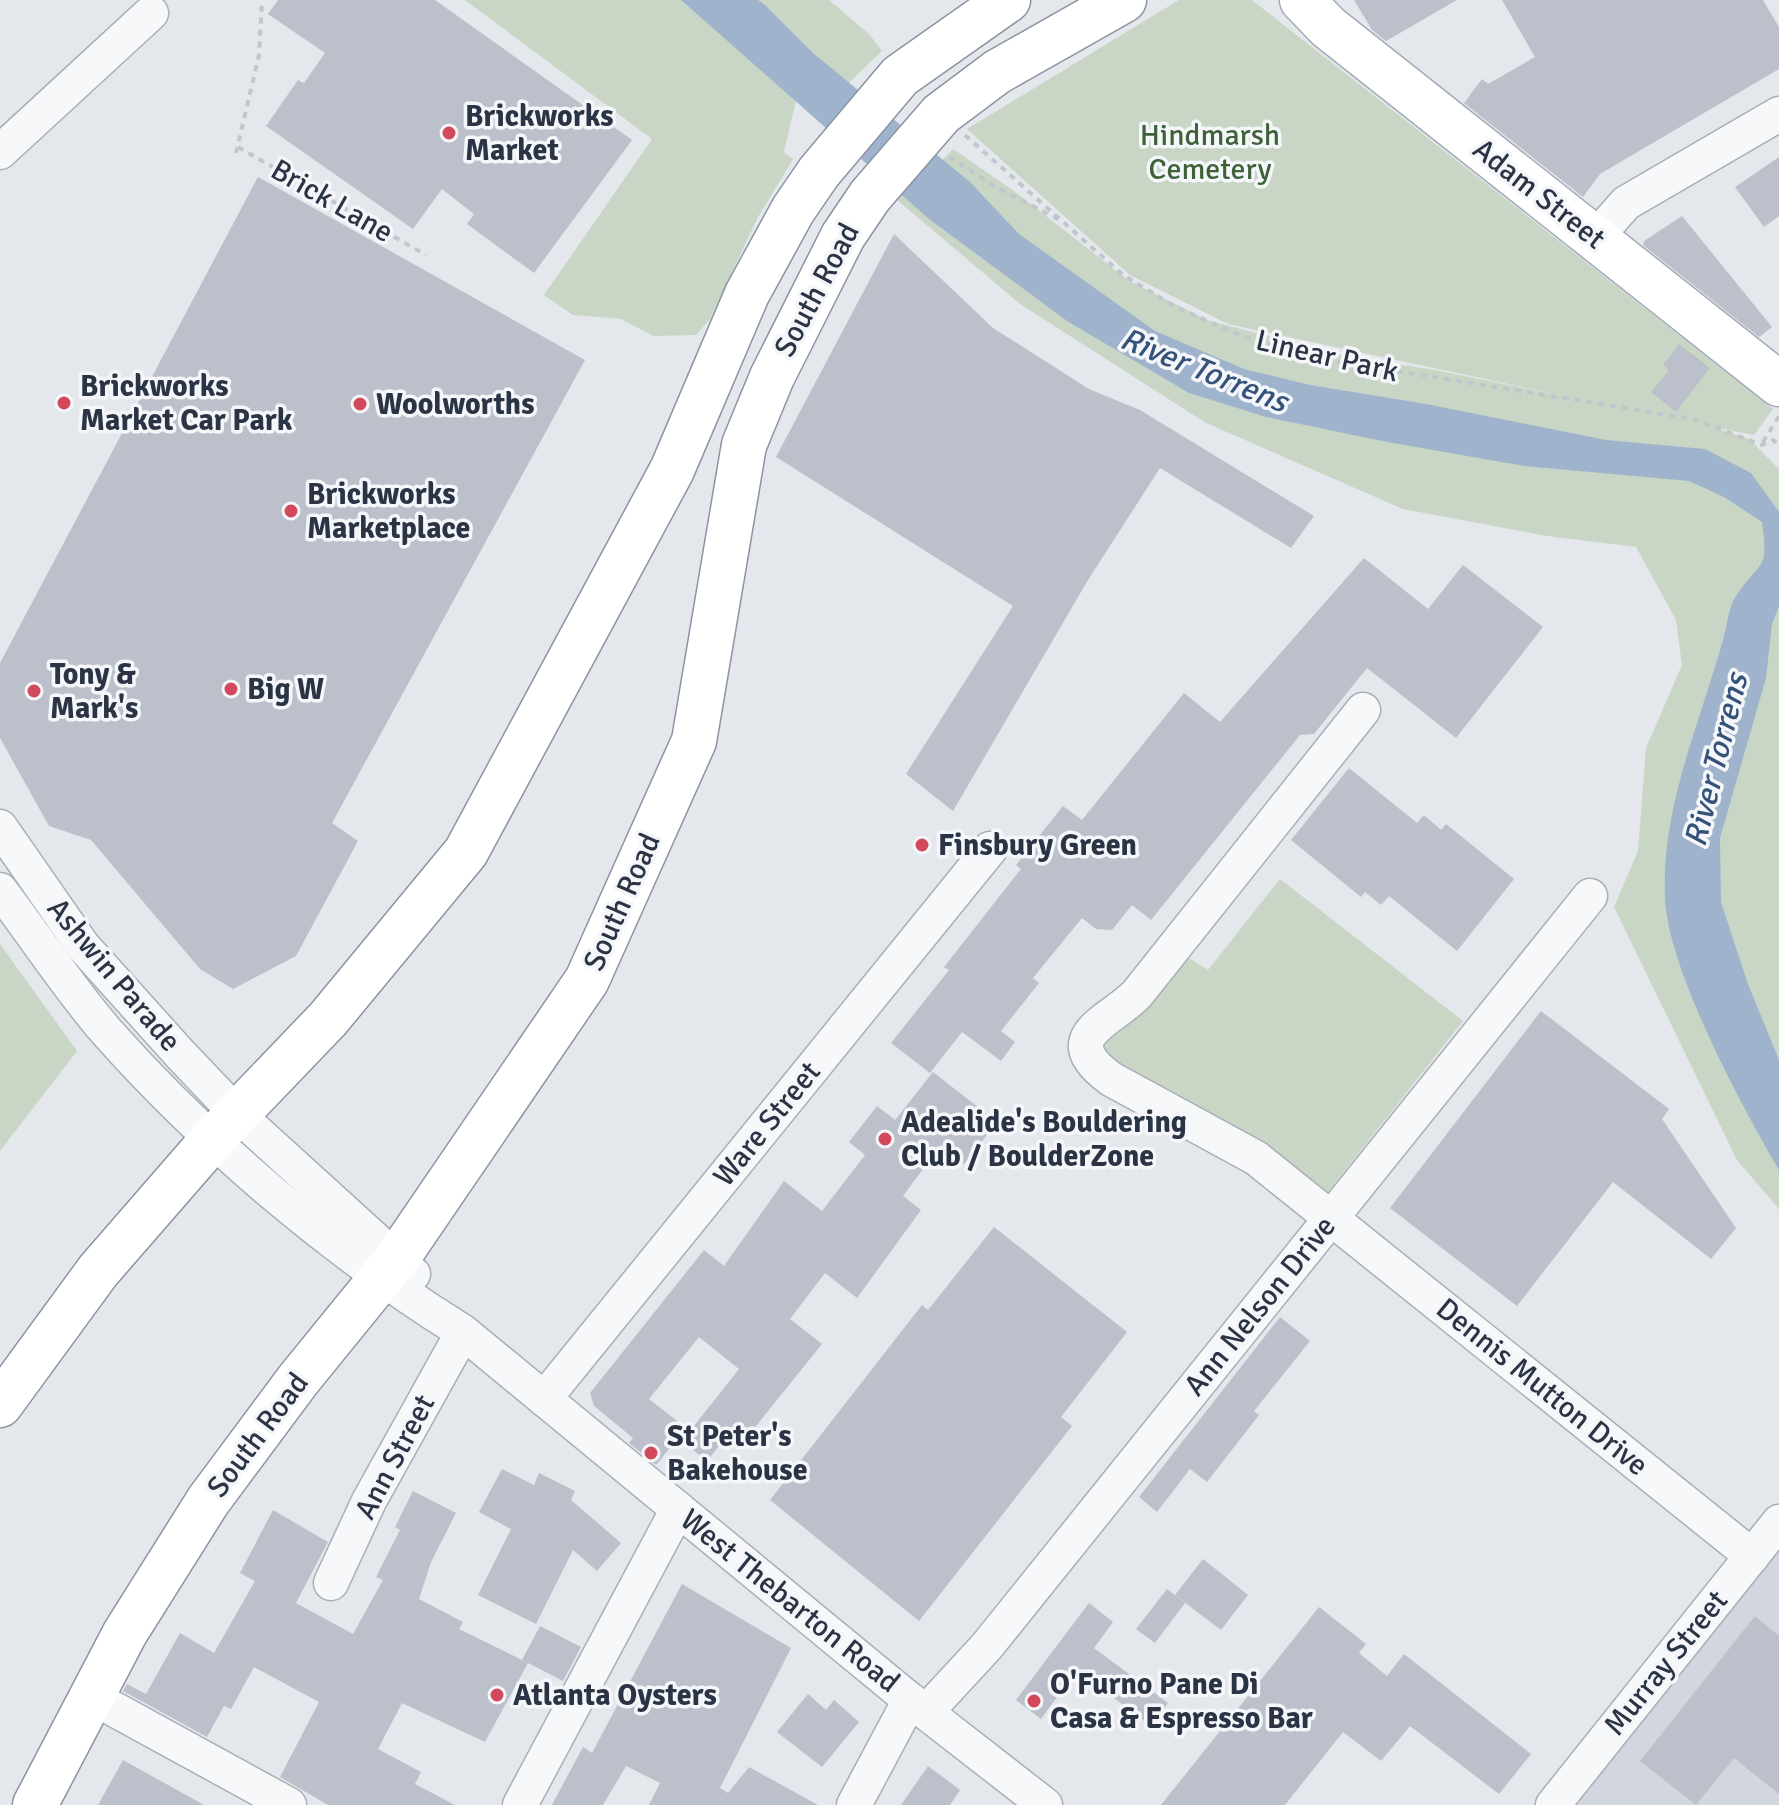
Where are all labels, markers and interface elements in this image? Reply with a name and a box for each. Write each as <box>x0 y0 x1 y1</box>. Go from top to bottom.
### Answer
place label: Brickworks Market <box>465 98 614 169</box>
park label: Hindmarsh Cemetery <box>1140 117 1280 188</box>
marker: Brickworks Market <box>440 124 458 142</box>
street label: Adam Street <box>1465 131 1613 257</box>
street label: Brick Lane <box>264 151 400 251</box>
street label: South Road <box>766 217 868 363</box>
water label: River Torrens <box>1115 319 1296 422</box>
street label: Linear Park <box>1252 322 1402 390</box>
place label: Brickworks Market Car Park <box>80 368 293 439</box>
place label: Woolworths <box>376 386 534 423</box>
marker: Brickworks Market Car Park <box>55 394 73 412</box>
marker: Woolworths <box>351 395 369 413</box>
place label: Brickworks Marketplace <box>307 476 470 547</box>
marker: Brickworks Marketplace <box>282 502 300 520</box>
place label: Tony & Mark's <box>50 656 138 727</box>
water label: River Torrens <box>1676 667 1757 850</box>
place label: Big W <box>247 671 324 708</box>
marker: Big W <box>222 680 240 698</box>
marker: Tony & Mark's <box>25 682 43 700</box>
place label: Finsbury Green <box>938 827 1137 864</box>
street label: South Road <box>575 828 669 976</box>
marker: Finsbury Green <box>913 836 931 854</box>
street label: Ashwin Parade <box>39 891 189 1059</box>
street label: Ware Street <box>705 1054 829 1194</box>
place label: Adealide's Bouldering Club / BoulderZone <box>901 1104 1187 1175</box>
marker: Adealide's Bouldering Club / BoulderZone <box>876 1130 894 1148</box>
street label: Ann Nelson Drive <box>1176 1209 1344 1403</box>
street label: Dennis Mutton Drive <box>1429 1290 1655 1484</box>
street label: South Road <box>199 1365 317 1505</box>
street label: Ann Street <box>347 1388 443 1526</box>
place label: St Peter's Bakehouse <box>667 1418 808 1489</box>
marker: St Peter's Bakehouse <box>642 1444 660 1462</box>
street label: West Thebarton Road <box>673 1501 907 1701</box>
street label: Murray Street <box>1596 1583 1736 1743</box>
place label: O'Furno Pane Di Casa & Espresso Bar <box>1050 1666 1313 1737</box>
place label: Atlanta Oysters <box>513 1677 717 1714</box>
marker: Atlanta Oysters <box>488 1686 506 1704</box>
marker: O'Furno Pane Di Casa & Espresso Bar <box>1025 1692 1043 1710</box>

